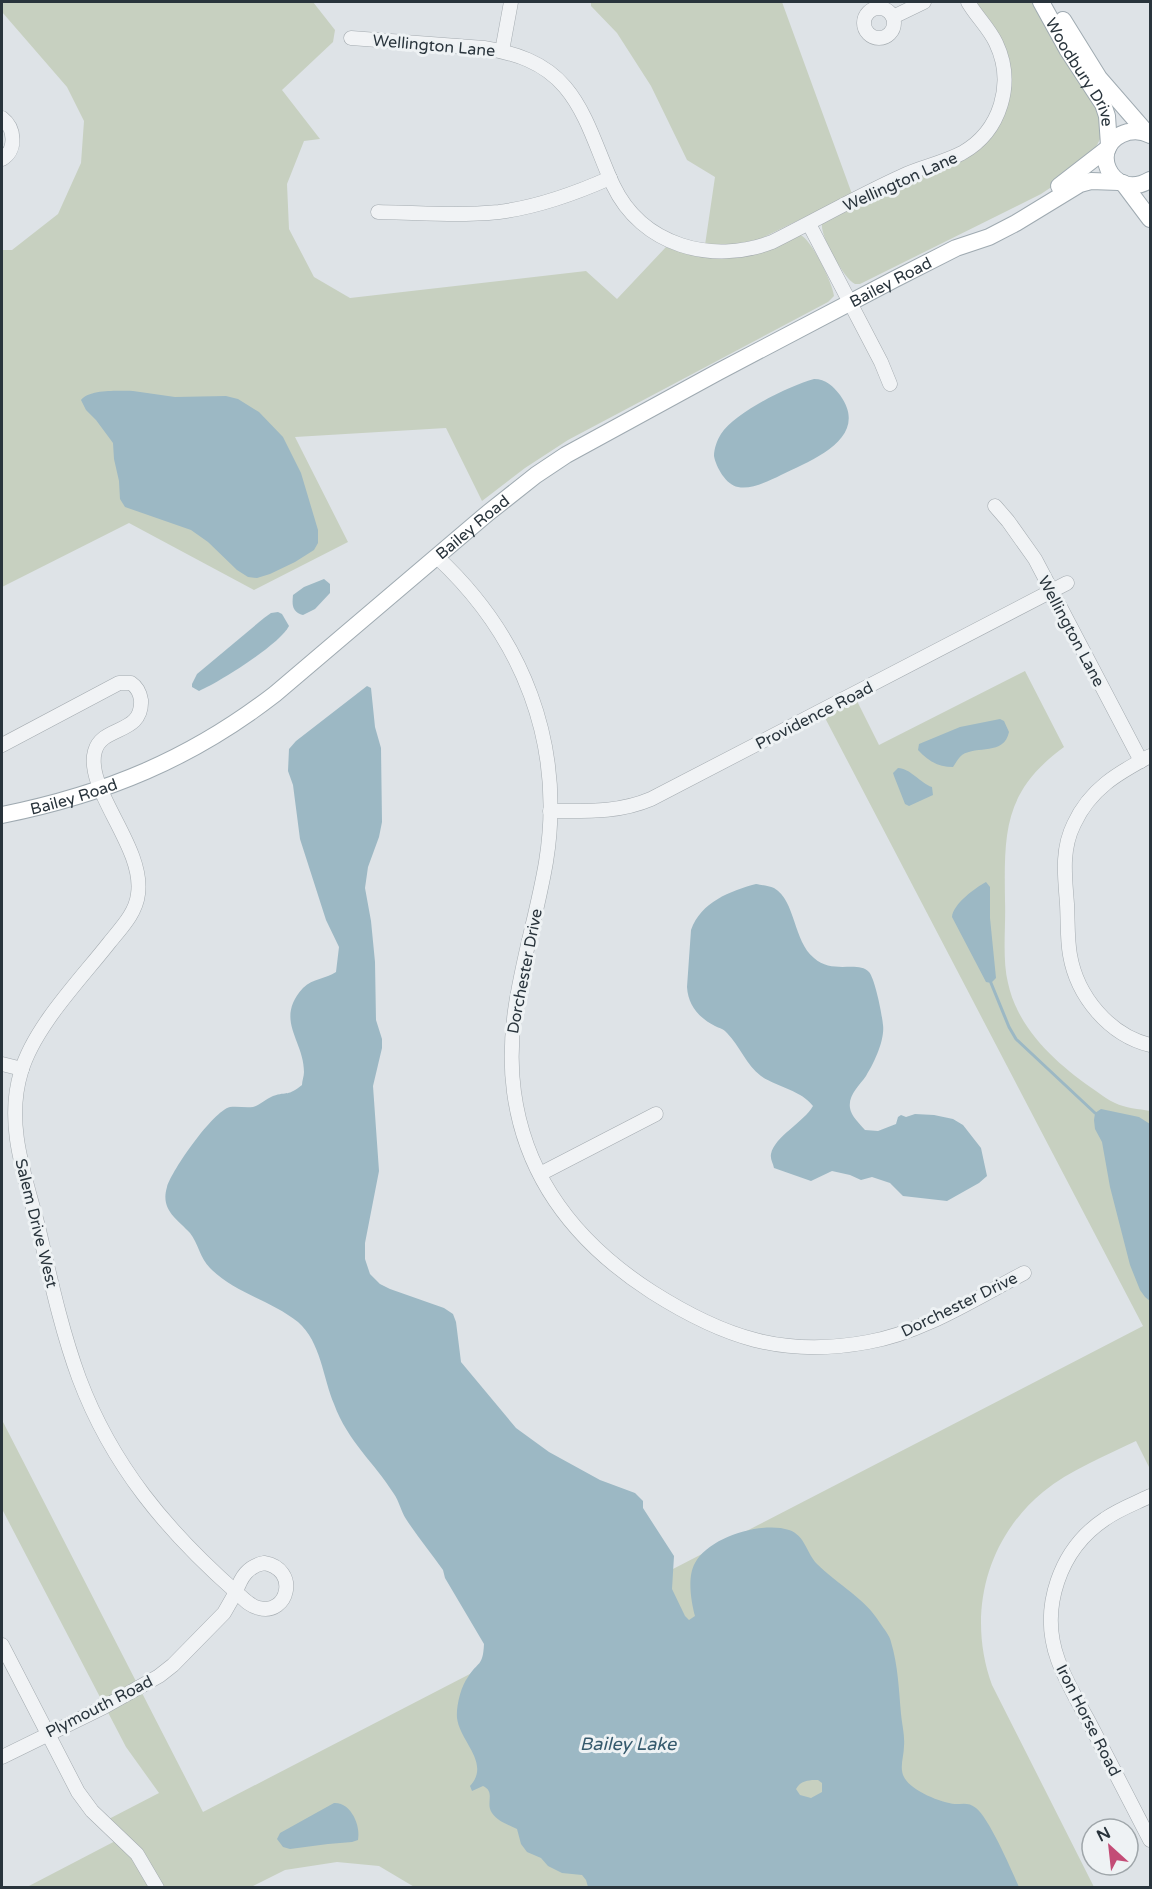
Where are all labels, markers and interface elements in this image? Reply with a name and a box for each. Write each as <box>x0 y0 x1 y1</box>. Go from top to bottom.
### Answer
street label: Woodbury Drive <box>1041 15 1117 127</box>
street label: Wellington Lane <box>372 31 496 61</box>
street label: Wellington Lane <box>840 148 961 216</box>
street label: Bailey Road <box>846 253 935 312</box>
street label: Bailey Road <box>432 491 514 564</box>
street label: Wellington Lane <box>1033 572 1109 690</box>
street label: Providence Road <box>752 678 877 754</box>
street label: Bailey Road <box>28 774 120 820</box>
street label: Dorchester Drive <box>503 907 547 1035</box>
street label: Salem Drive West <box>10 1157 62 1290</box>
street label: Dorchester Drive <box>898 1268 1021 1342</box>
street label: Iron Horse Road <box>1051 1661 1125 1780</box>
street label: Plymouth Road <box>43 1671 156 1743</box>
water label: Bailey Lake <box>580 1733 677 1755</box>
north arrow <box>1080 1817 1140 1877</box>
text: N <box>1093 1823 1114 1846</box>

